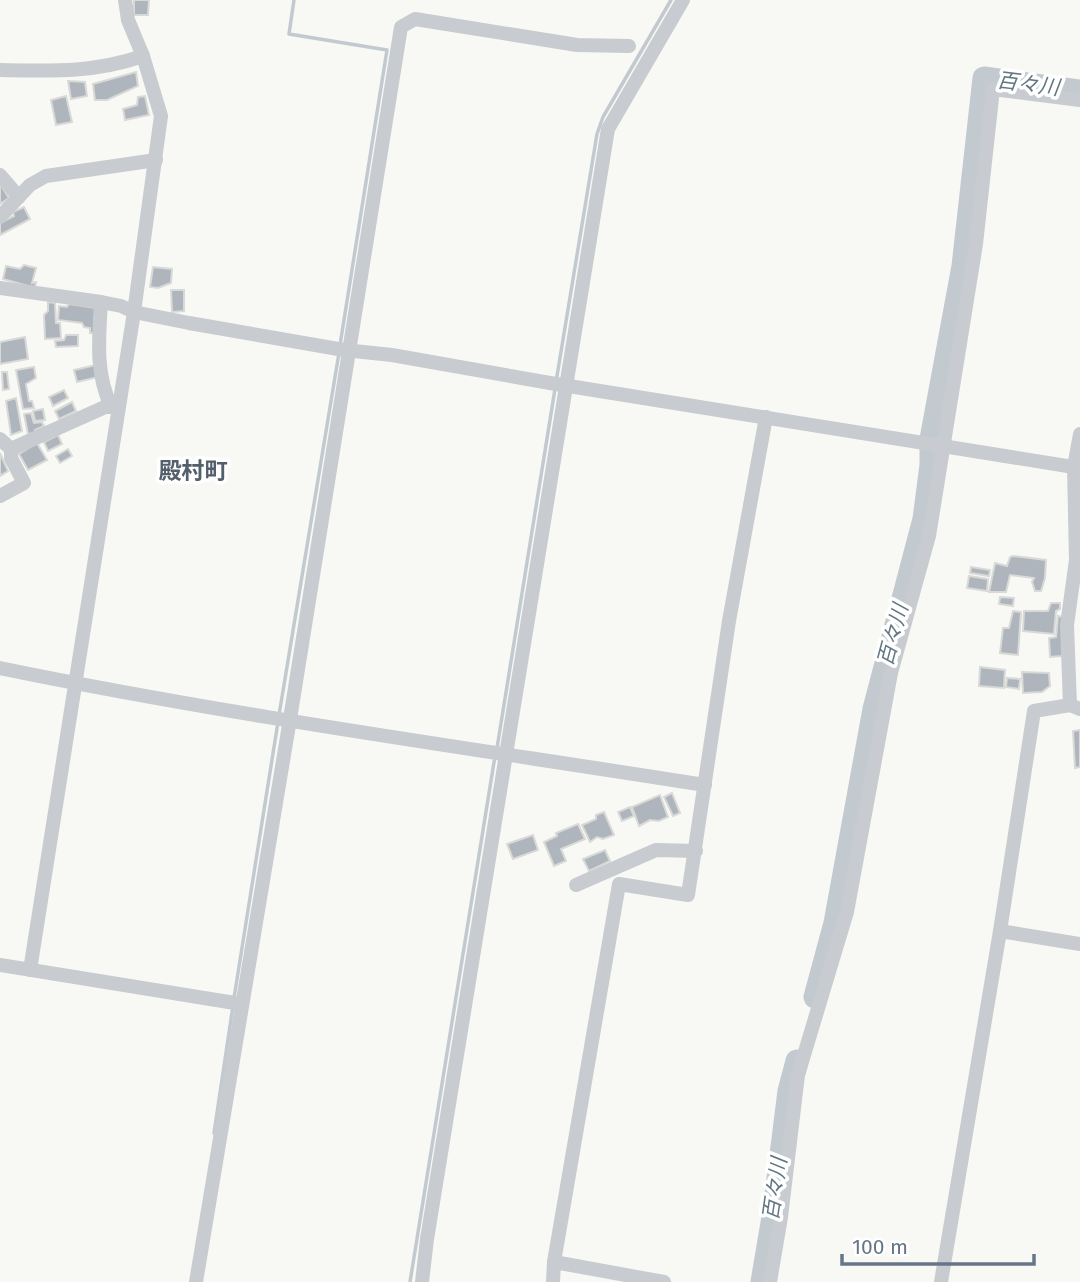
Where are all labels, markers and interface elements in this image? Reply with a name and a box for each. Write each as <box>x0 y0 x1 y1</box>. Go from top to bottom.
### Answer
water label: 百々川 <box>995 67 1063 101</box>
district label: 殿村町 <box>159 457 228 485</box>
water label: 百々川 <box>872 599 914 669</box>
water label: 百々川 <box>758 1154 793 1222</box>
scale bar <box>842 1222 1034 1266</box>
text: 100 m <box>852 1234 908 1260</box>

